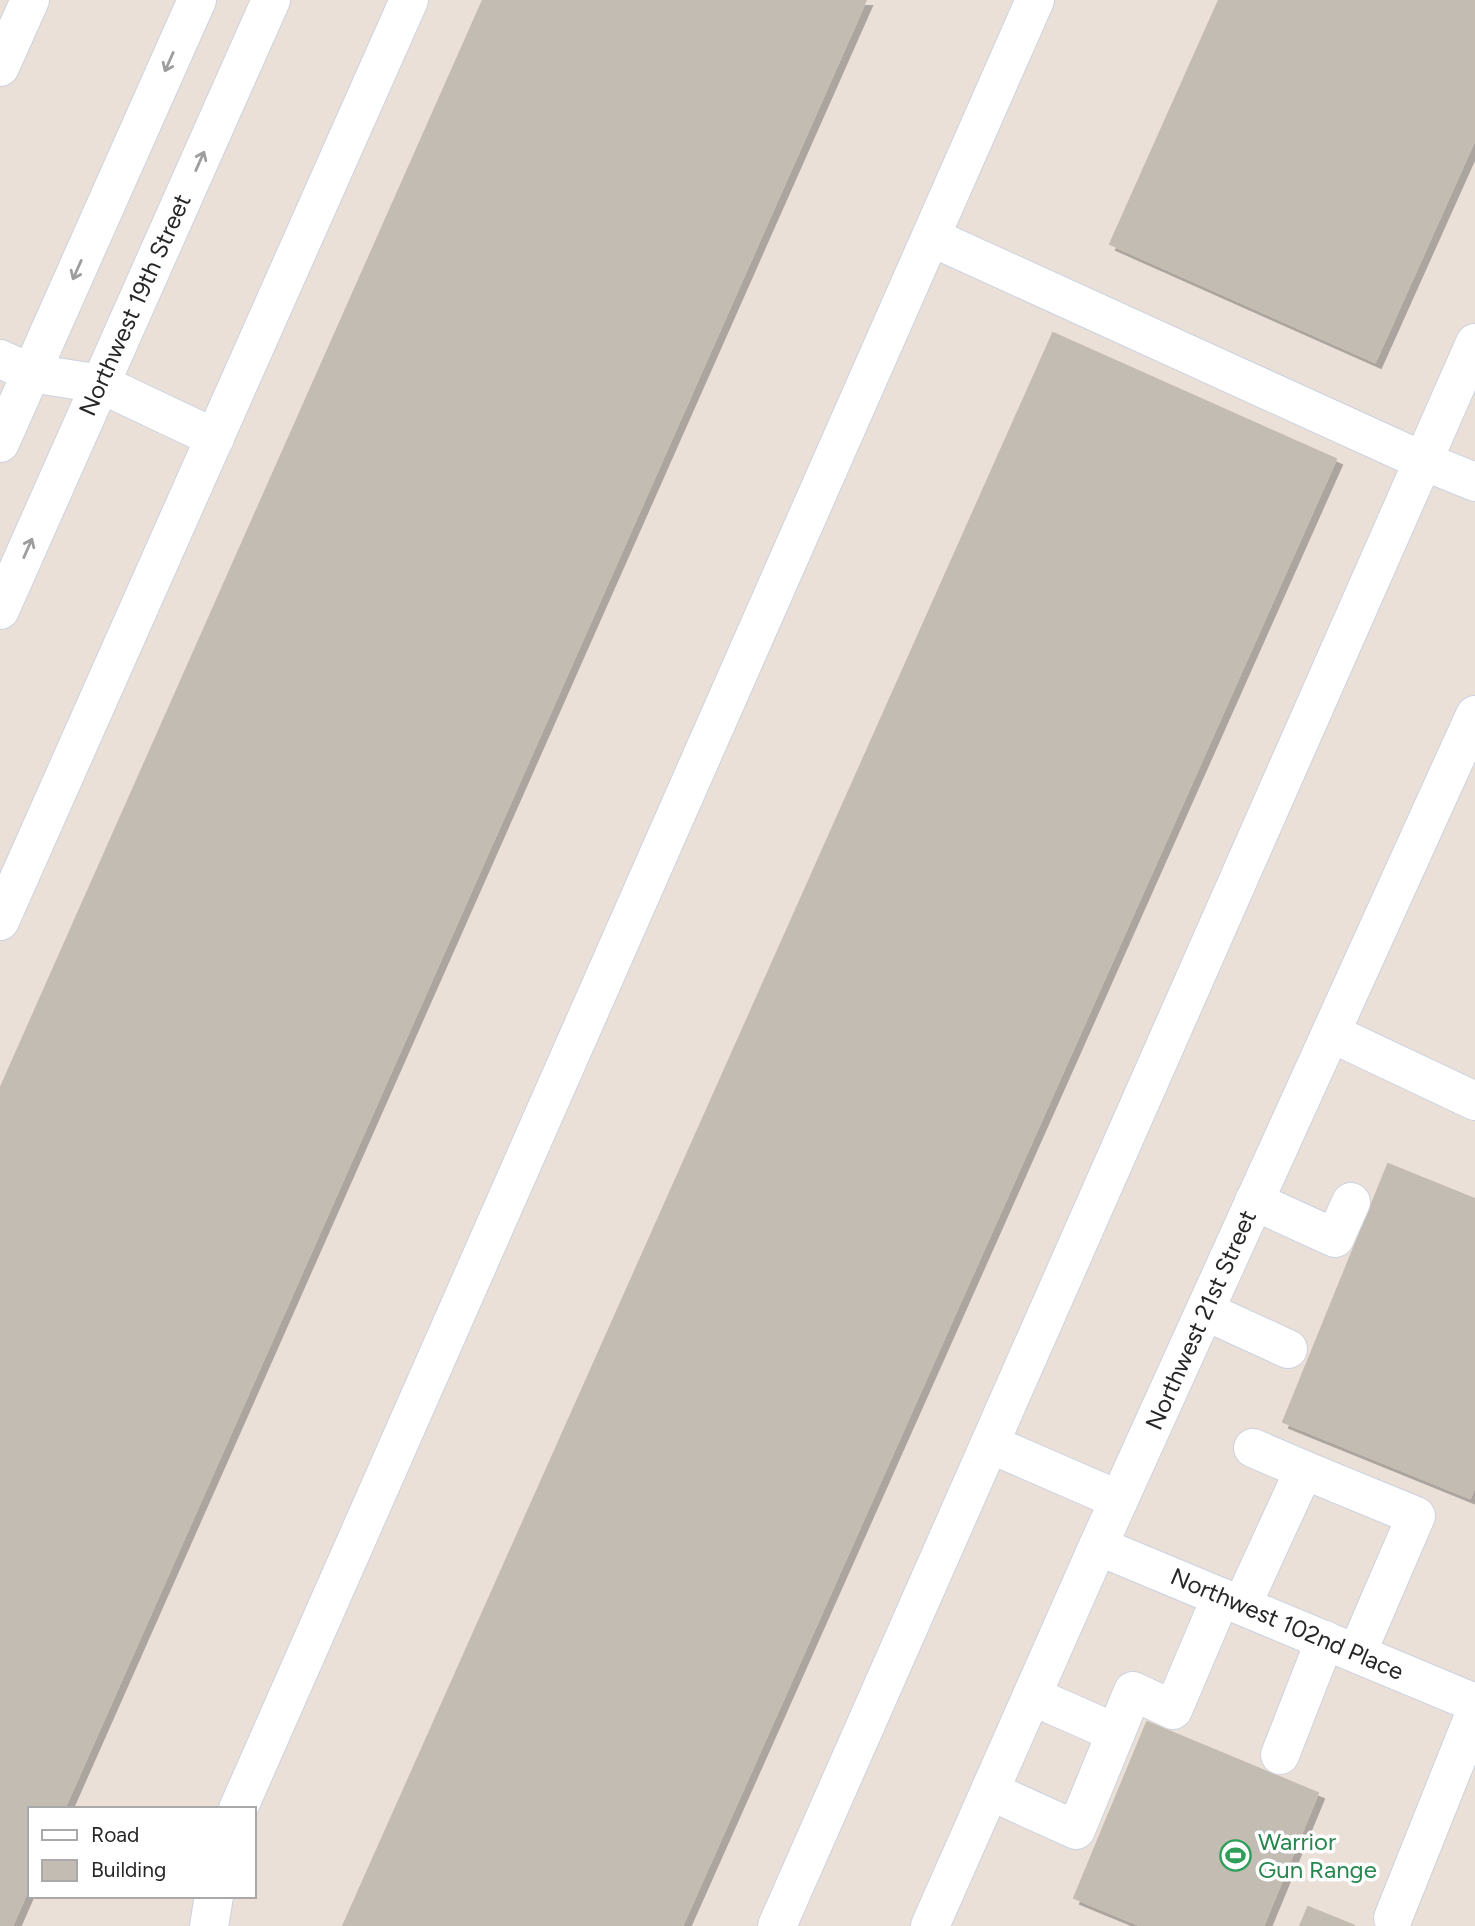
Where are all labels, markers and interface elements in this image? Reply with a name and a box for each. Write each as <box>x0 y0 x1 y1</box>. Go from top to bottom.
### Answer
one-way arrow <box>162 51 175 73</box>
one-way arrow <box>194 151 207 172</box>
street label: Northwest 19th Street <box>73 189 197 420</box>
one-way arrow <box>70 259 83 281</box>
one-way arrow <box>22 538 35 559</box>
street label: Northwest 21st Street <box>1139 1205 1262 1434</box>
street label: Northwest 102nd Place <box>1166 1561 1408 1686</box>
legend <box>28 1807 256 1898</box>
text: Road <box>91 1822 139 1847</box>
place label: Warrior Gun Range <box>1258 1827 1377 1884</box>
sports icon: Warrior Gun Range <box>1218 1839 1252 1873</box>
text: Building <box>91 1857 166 1882</box>

